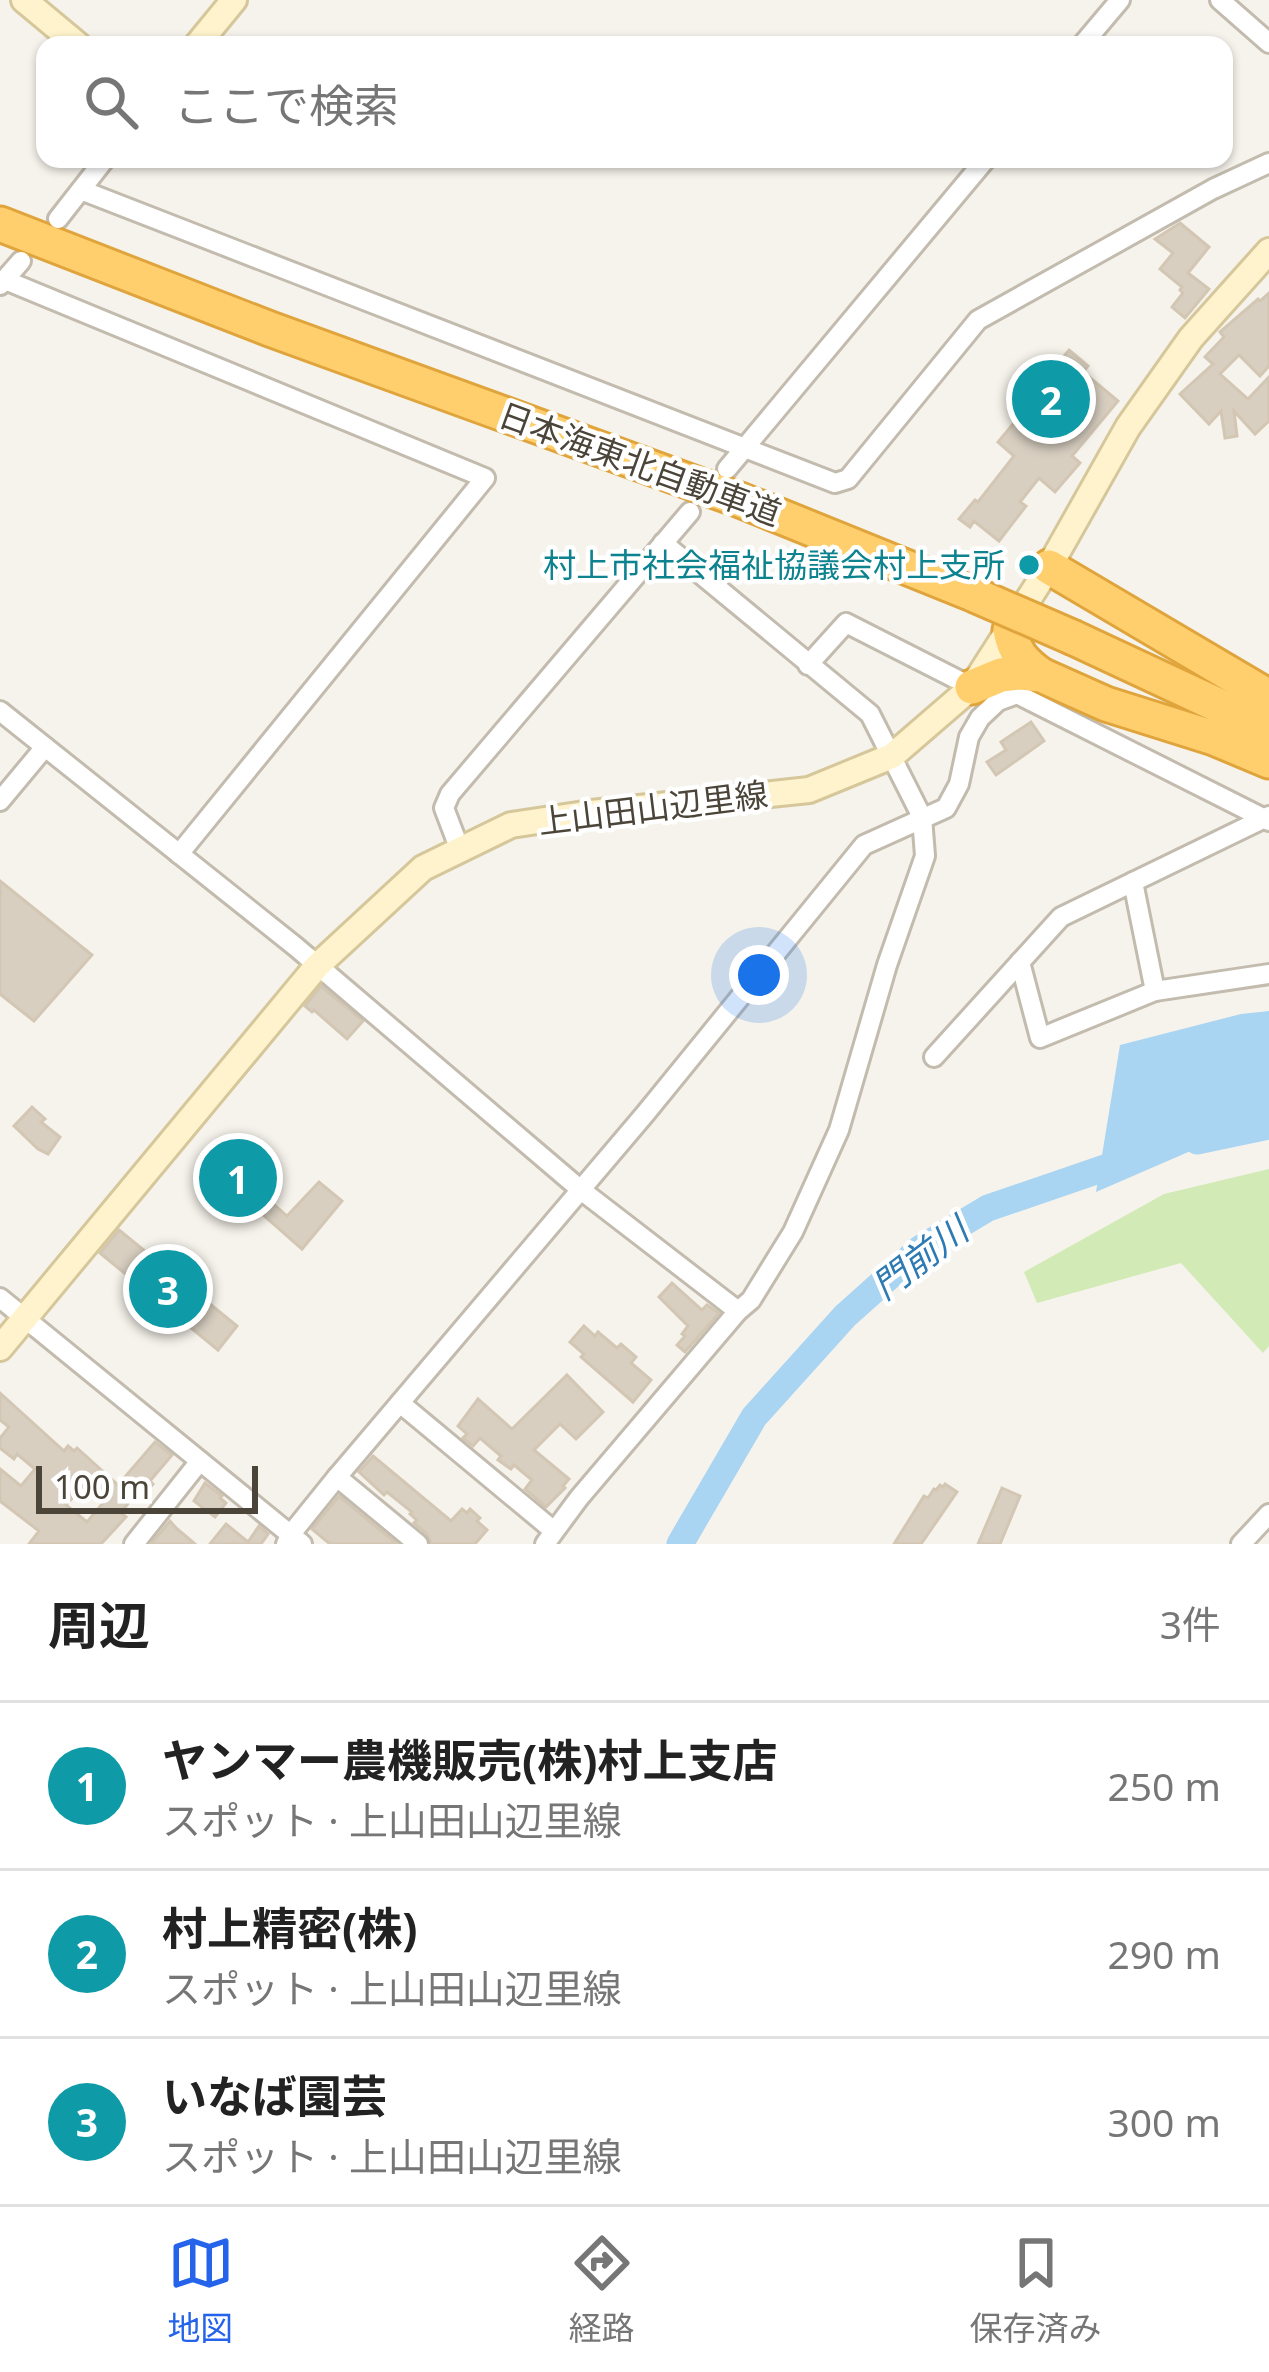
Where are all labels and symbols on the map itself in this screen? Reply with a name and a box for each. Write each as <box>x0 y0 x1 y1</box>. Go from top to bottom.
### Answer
pin: 2 <box>1012 354 1090 444</box>
street label: 日本海東北自動車道 <box>493 392 787 535</box>
place label: 村上市社会福祉協議会村上支所 <box>543 542 1005 587</box>
marker: 村上市社会福祉協議会村上支所 <box>1016 552 1042 578</box>
street label: 上山田山辺里線 <box>536 771 770 844</box>
your location <box>729 945 789 1005</box>
pin: 1 <box>199 1133 277 1223</box>
water label: 門前川 <box>862 1203 981 1310</box>
pin: 3 <box>129 1244 207 1334</box>
scale bar <box>36 1460 258 1513</box>

